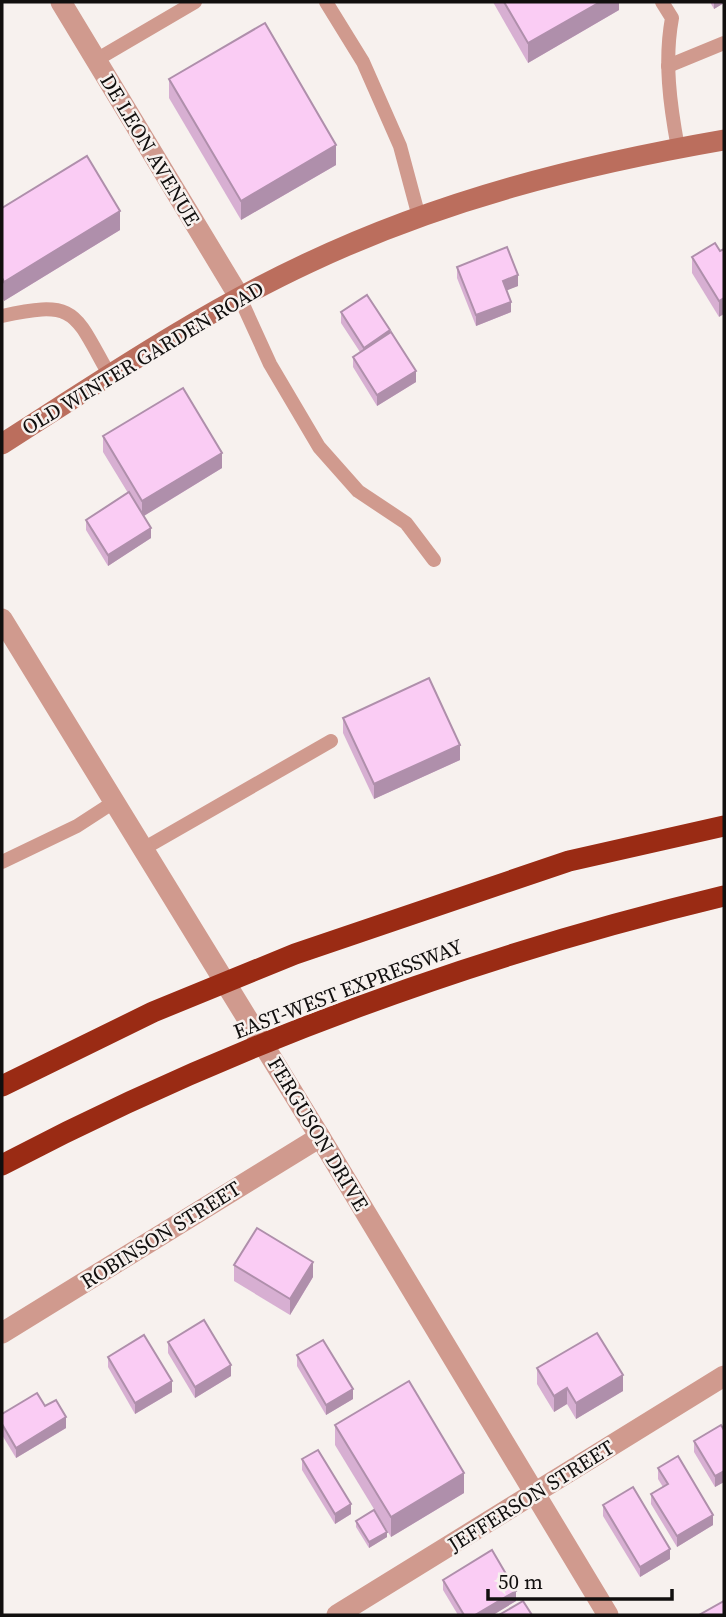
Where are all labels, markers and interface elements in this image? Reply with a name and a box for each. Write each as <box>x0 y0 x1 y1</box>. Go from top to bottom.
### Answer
street label: DE LEON AVENUE <box>94 68 207 231</box>
street label: OLD WINTER GARDEN ROAD <box>16 274 269 441</box>
street label: EAST-WEST EXPRESSWAY <box>229 931 467 1046</box>
street label: FERGUSON DRIVE <box>261 1051 376 1216</box>
street label: ROBINSON STREET <box>75 1173 247 1296</box>
street label: JEFFERSON STREET <box>441 1432 620 1559</box>
scale bar <box>488 1558 672 1602</box>
text: 50 m <box>498 1567 543 1596</box>

